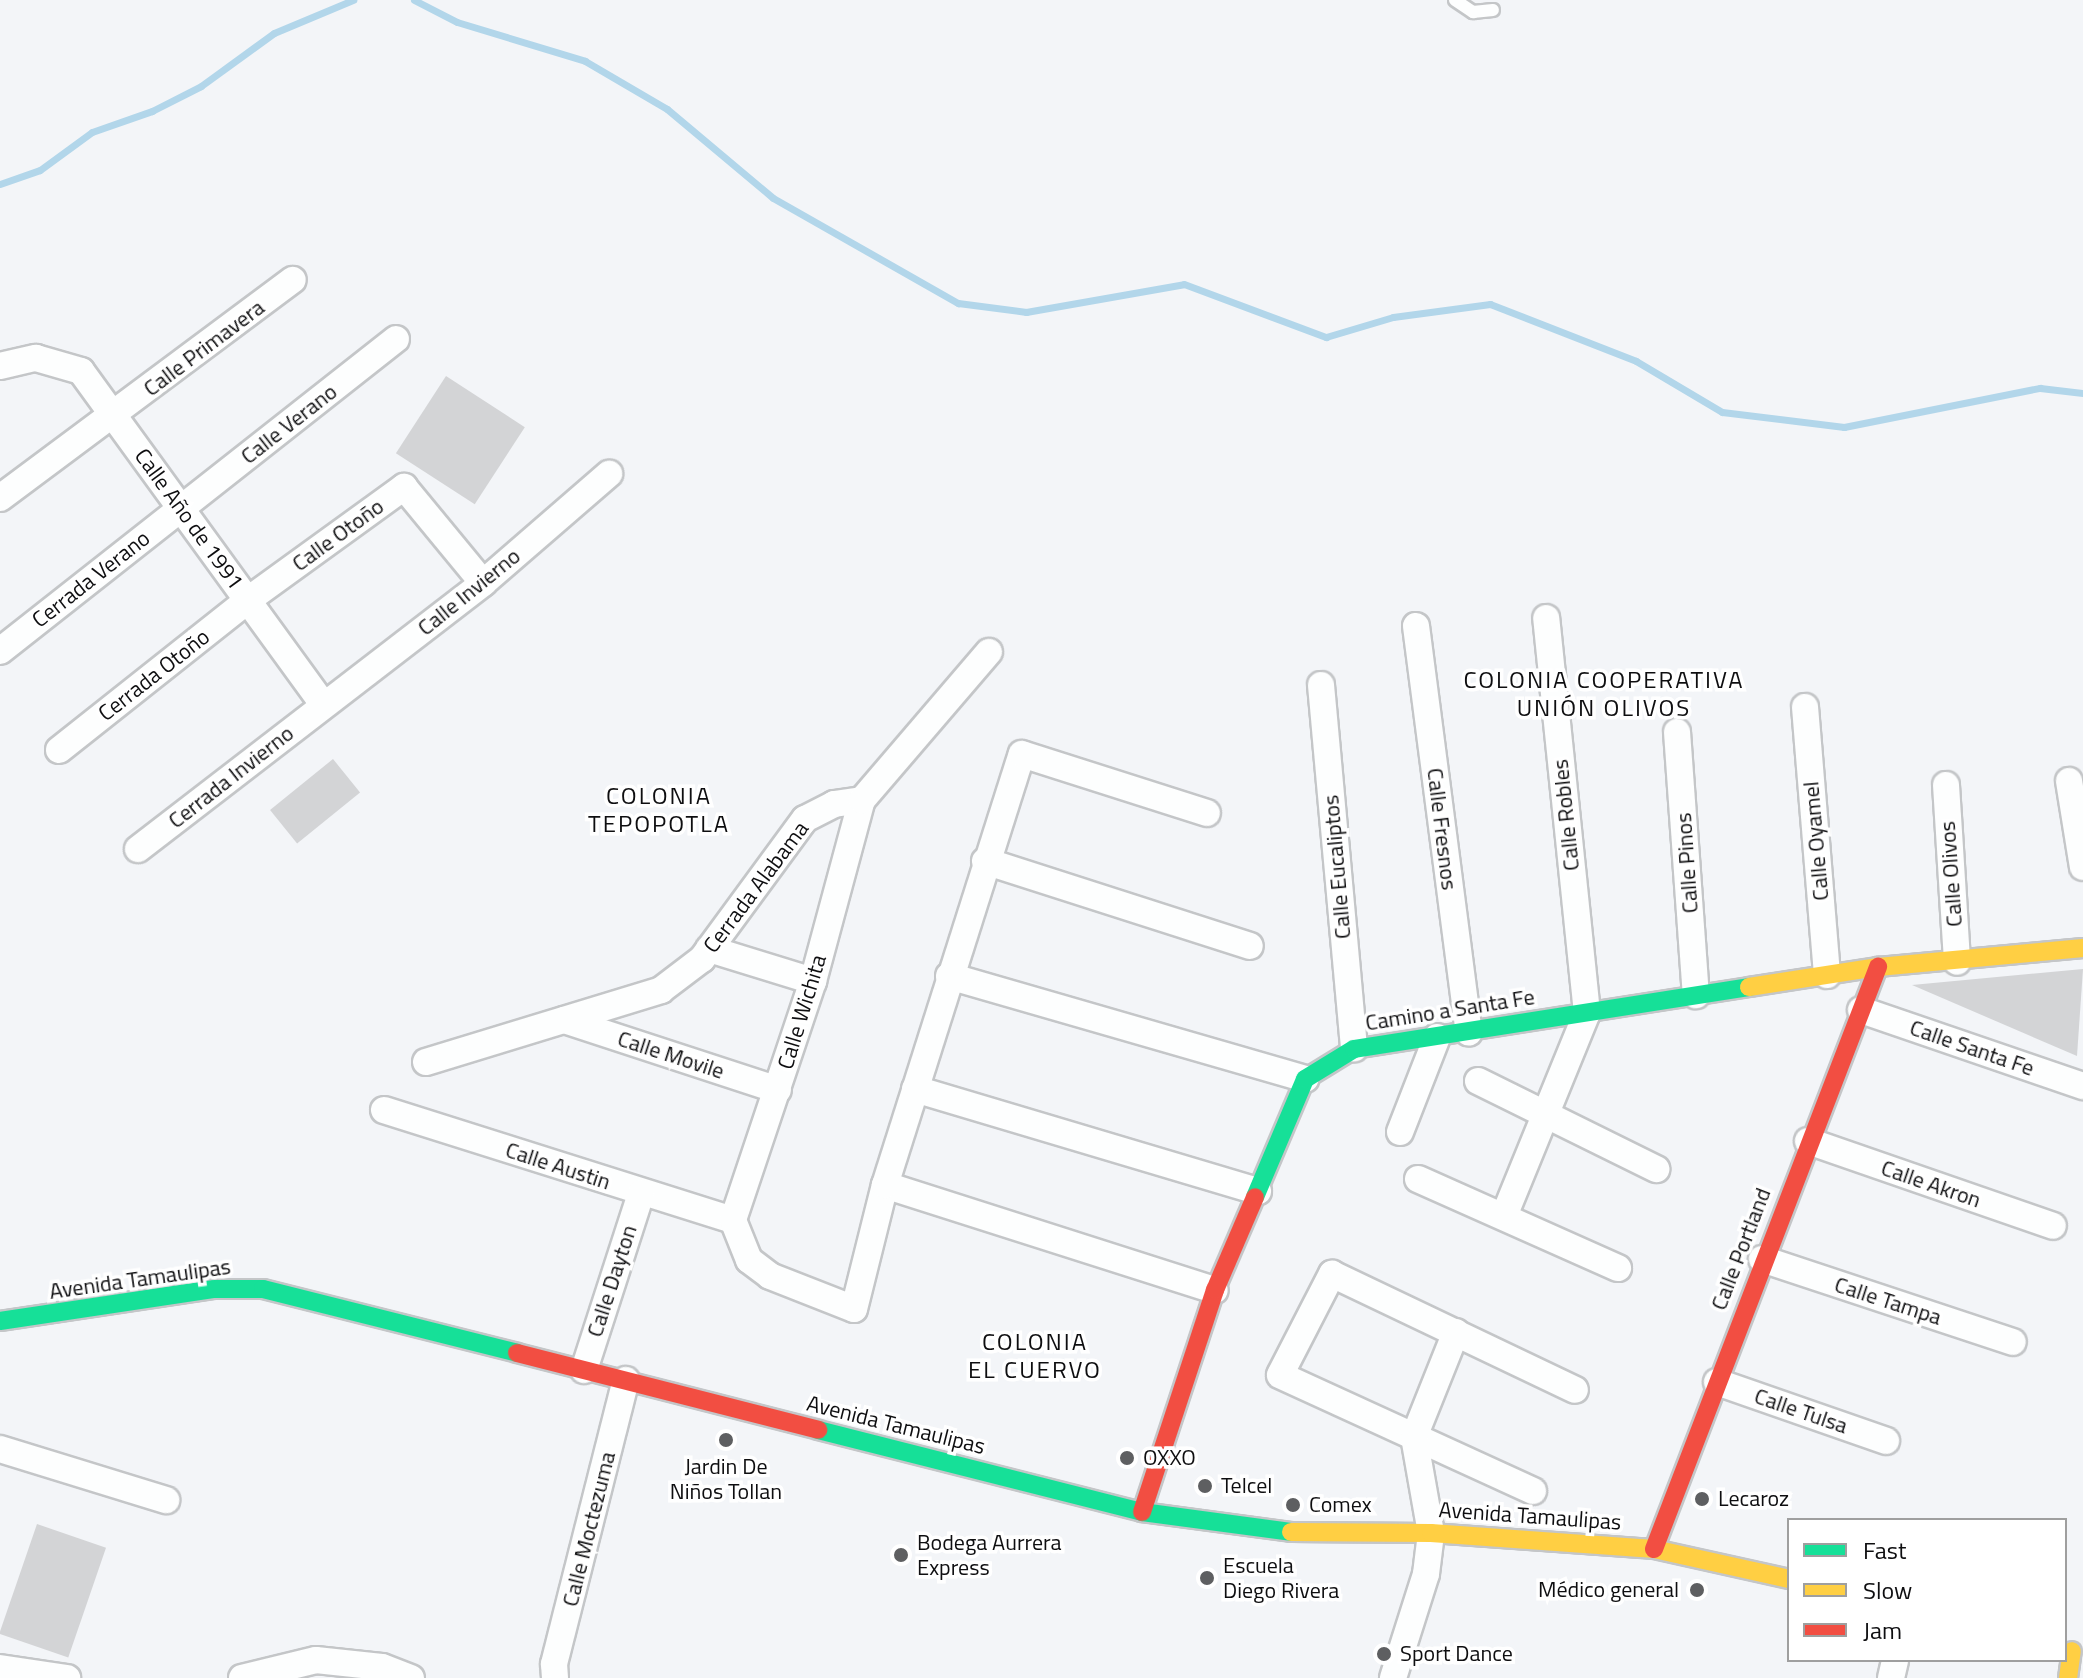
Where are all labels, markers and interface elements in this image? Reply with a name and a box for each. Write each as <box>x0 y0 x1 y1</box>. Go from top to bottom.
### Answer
street label: Calle Primavera <box>139 294 269 402</box>
street label: Calle Verano <box>236 378 342 470</box>
street label: Calle Año de 1991 <box>129 444 249 594</box>
street label: Calle Otoño <box>287 493 389 577</box>
street label: Cerrada Verano <box>27 525 155 633</box>
street label: Calle Invierno <box>413 543 525 641</box>
street label: Cerrada Otoño <box>93 623 215 727</box>
district label: COLONIA COOPERATIVA UNIÓN OLIVOS <box>1463 666 1745 722</box>
street label: Cerrada Invierno <box>163 720 299 834</box>
street label: Calle Robles <box>1547 758 1585 872</box>
street label: Calle Fresnos <box>1421 767 1463 891</box>
street label: Calle Oyamel <box>1798 780 1834 902</box>
district label: COLONIA TEPOPOTLA <box>588 782 730 838</box>
street label: Calle Eucaliptos <box>1318 794 1356 940</box>
street label: Calle Pinos <box>1670 812 1704 914</box>
street label: Cerrada Alabama <box>698 816 814 958</box>
street label: Calle Olivos <box>1934 820 1968 928</box>
street label: Calle Wichita <box>772 952 832 1072</box>
street label: Camino a Santa Fe <box>1364 984 1536 1036</box>
street label: Calle Santa Fe <box>1906 1014 2038 1082</box>
street label: Calle Movile <box>614 1025 728 1085</box>
street label: Calle Austin <box>502 1137 614 1195</box>
street label: Calle Akron <box>1878 1155 1984 1213</box>
street label: Calle Portland <box>1706 1184 1776 1314</box>
street label: Calle Dayton <box>582 1222 642 1340</box>
street label: Avenida Tamaulipas <box>48 1253 232 1305</box>
street label: Calle Tampa <box>1831 1271 1945 1331</box>
district label: COLONIA EL CUERVO <box>968 1328 1102 1384</box>
street label: Calle Tulsa <box>1751 1383 1851 1439</box>
street label: Avenida Tamaulipas <box>804 1390 988 1460</box>
marker: Jardin De Niños Tollan <box>717 1431 735 1449</box>
place label: OXXO <box>1143 1445 1196 1471</box>
street label: Calle Moctezuma <box>557 1449 621 1609</box>
marker: OXXO <box>1118 1449 1136 1467</box>
place label: Jardin De Niños Tollan <box>670 1453 782 1504</box>
place label: Telcel <box>1221 1473 1272 1499</box>
marker: Telcel <box>1196 1477 1214 1495</box>
place label: Lecaroz <box>1718 1486 1789 1512</box>
marker: Lecaroz <box>1693 1490 1711 1508</box>
place label: Comex <box>1309 1492 1372 1518</box>
marker: Comex <box>1284 1496 1302 1514</box>
street label: Avenida Tamaulipas <box>1438 1496 1622 1536</box>
legend <box>1787 1518 2067 1662</box>
place label: Bodega Aurrera Express <box>917 1529 1062 1580</box>
text: Fast <box>1863 1532 1906 1568</box>
marker: Bodega Aurrera Express <box>892 1546 910 1564</box>
place label: Escuela Diego Rivera <box>1223 1552 1339 1604</box>
marker: Escuela Diego Rivera <box>1198 1569 1216 1587</box>
text: Slow <box>1863 1572 1912 1608</box>
place label: Médico general <box>1538 1577 1679 1603</box>
marker: Médico general <box>1686 1579 1708 1601</box>
text: Jam <box>1863 1612 1902 1648</box>
place label: Sport Dance <box>1400 1641 1513 1667</box>
marker: Sport Dance <box>1375 1645 1393 1663</box>

